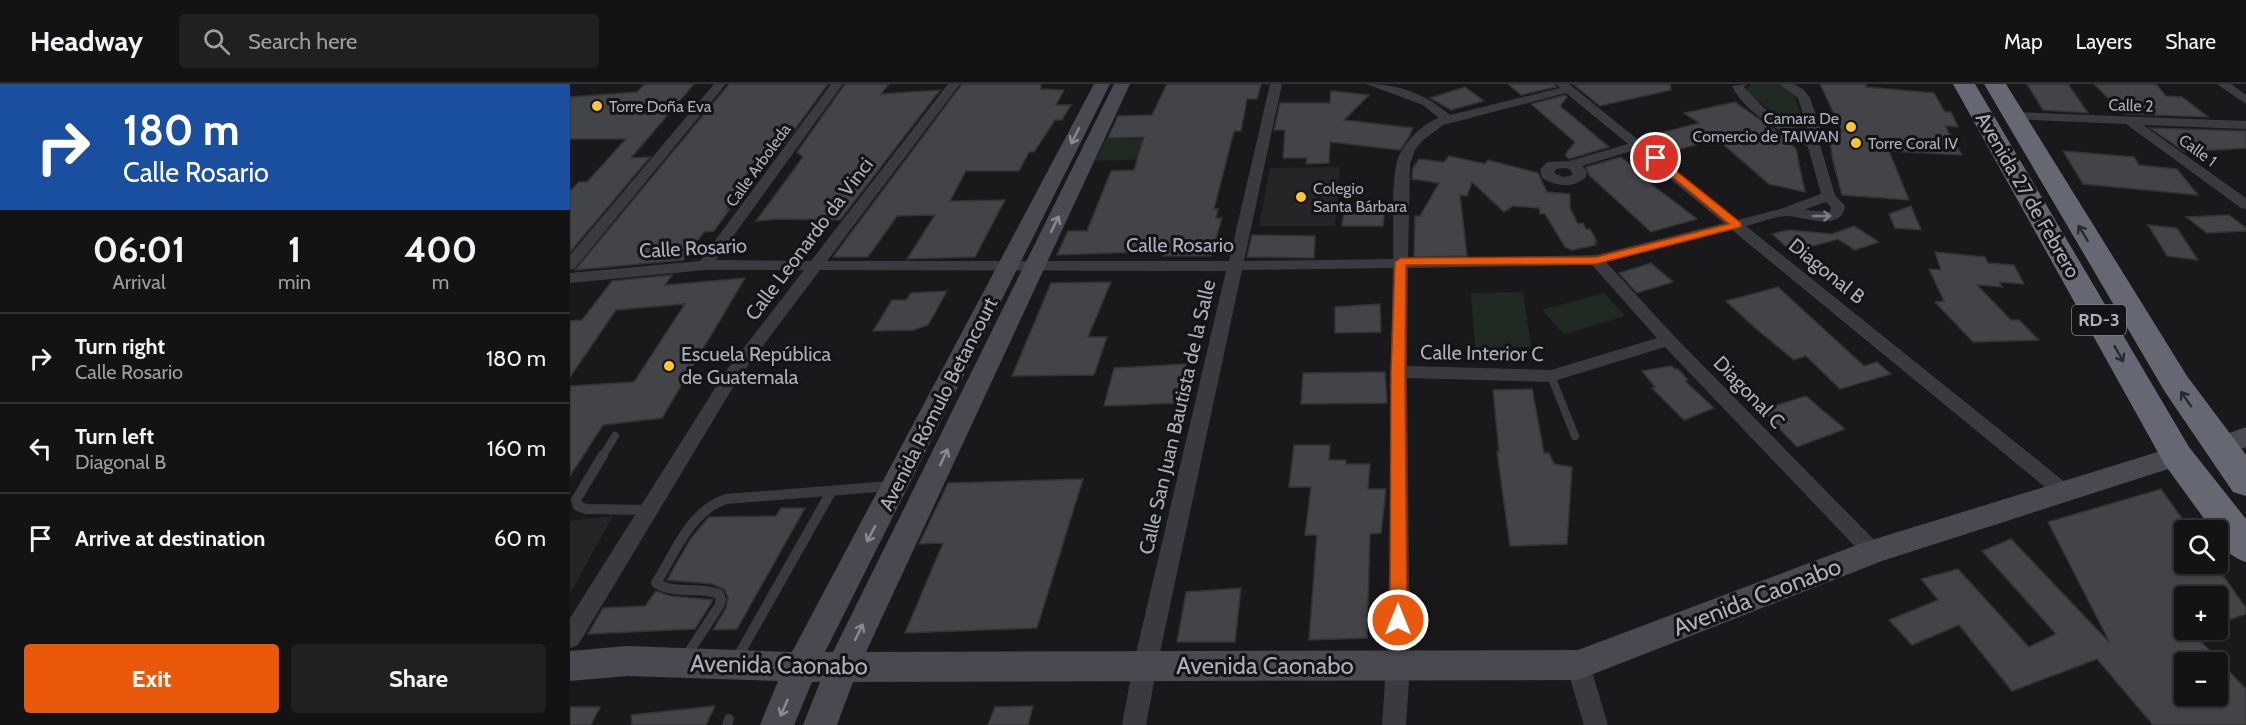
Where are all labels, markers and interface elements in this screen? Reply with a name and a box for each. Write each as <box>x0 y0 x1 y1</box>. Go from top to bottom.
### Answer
search box <box>179 14 599 68</box>
text: Headway <box>30 24 143 58</box>
icon: search <box>200 25 233 58</box>
text: Search here <box>248 28 357 55</box>
text: Map <box>2004 29 2043 54</box>
text: Layers <box>2076 29 2132 54</box>
text: Share <box>2165 29 2216 54</box>
street label: Calle 2 <box>2108 95 2154 116</box>
place label: Torre Doña Eva <box>609 97 712 116</box>
marker: Torre Doña Eva <box>590 99 604 113</box>
text: 180 m <box>123 104 239 156</box>
icon: right <box>24 108 102 186</box>
street label: Avenida 27 de Febrero <box>1971 108 2085 282</box>
place label: Camara De Comercio de TAIWAN <box>1693 109 1839 146</box>
street label: Calle Arboleda <box>722 120 795 210</box>
marker: Camara De Comercio de TAIWAN <box>1844 120 1858 134</box>
one-way arrow <box>1069 127 1080 145</box>
street label: Calle 1 <box>2175 130 2220 170</box>
pin <box>1630 132 1681 183</box>
place label: Torre Coral IV <box>1868 134 1958 153</box>
marker: Torre Coral IV <box>1849 136 1863 150</box>
icon: arrive <box>1639 141 1672 174</box>
street label: Calle Leonardo da Vinci <box>740 153 878 325</box>
text: Calle Rosario <box>123 156 269 189</box>
place label: Colegio Santa Bárbara <box>1313 179 1407 216</box>
marker: Colegio Santa Bárbara <box>1294 190 1308 204</box>
one-way arrow <box>1812 210 1831 222</box>
one-way arrow <box>1049 216 1061 234</box>
one-way arrow <box>2077 225 2089 242</box>
text: 06:01 <box>93 227 185 271</box>
text: 1 <box>288 227 301 271</box>
text: 400 <box>404 227 477 271</box>
street label: Calle Rosario <box>638 233 748 263</box>
street label: Calle Rosario <box>1126 233 1234 257</box>
street label: Diagonal B <box>1784 233 1870 309</box>
text: Arrival <box>112 270 166 294</box>
text: min <box>278 270 311 294</box>
text: m <box>432 270 449 294</box>
street label: Calle San Juan Bautista de la Salle <box>1134 277 1220 557</box>
street label: Avenida Rómulo Betancourt <box>874 293 1002 515</box>
road number: RD-3 <box>2072 305 2126 335</box>
text: Turn right <box>75 333 165 360</box>
street label: Calle Interior C <box>1420 340 1544 366</box>
icon: right <box>24 342 57 375</box>
place label: Escuela República de Guatemala <box>681 342 832 389</box>
text: 180 m <box>486 345 546 372</box>
one-way arrow <box>2113 345 2125 362</box>
street label: Diagonal C <box>1709 351 1789 433</box>
marker: Escuela República de Guatemala <box>662 359 676 373</box>
text: Calle Rosario <box>75 360 183 384</box>
one-way arrow <box>2180 391 2192 407</box>
text: Turn left <box>75 423 154 450</box>
icon: left <box>24 432 57 465</box>
text: 160 m <box>487 435 546 462</box>
one-way arrow <box>938 449 950 467</box>
text: Diagonal B <box>75 450 166 474</box>
map controls <box>2174 520 2228 706</box>
button: search <box>2174 520 2228 574</box>
icon: arrive <box>24 522 57 555</box>
one-way arrow <box>865 524 876 542</box>
text: Arrive at destination <box>75 525 265 552</box>
text: 60 m <box>494 525 546 552</box>
street label: Avenida Caonabo <box>1669 551 1845 642</box>
button: + <box>2174 586 2228 640</box>
position arrow <box>1366 588 1430 652</box>
one-way arrow <box>853 624 865 642</box>
button: Exit <box>24 644 279 713</box>
button: Share <box>291 644 546 713</box>
street label: Avenida Caonabo <box>690 648 868 681</box>
street label: Avenida Caonabo <box>1176 651 1354 680</box>
button: − <box>2174 652 2228 706</box>
one-way arrow <box>778 699 789 717</box>

